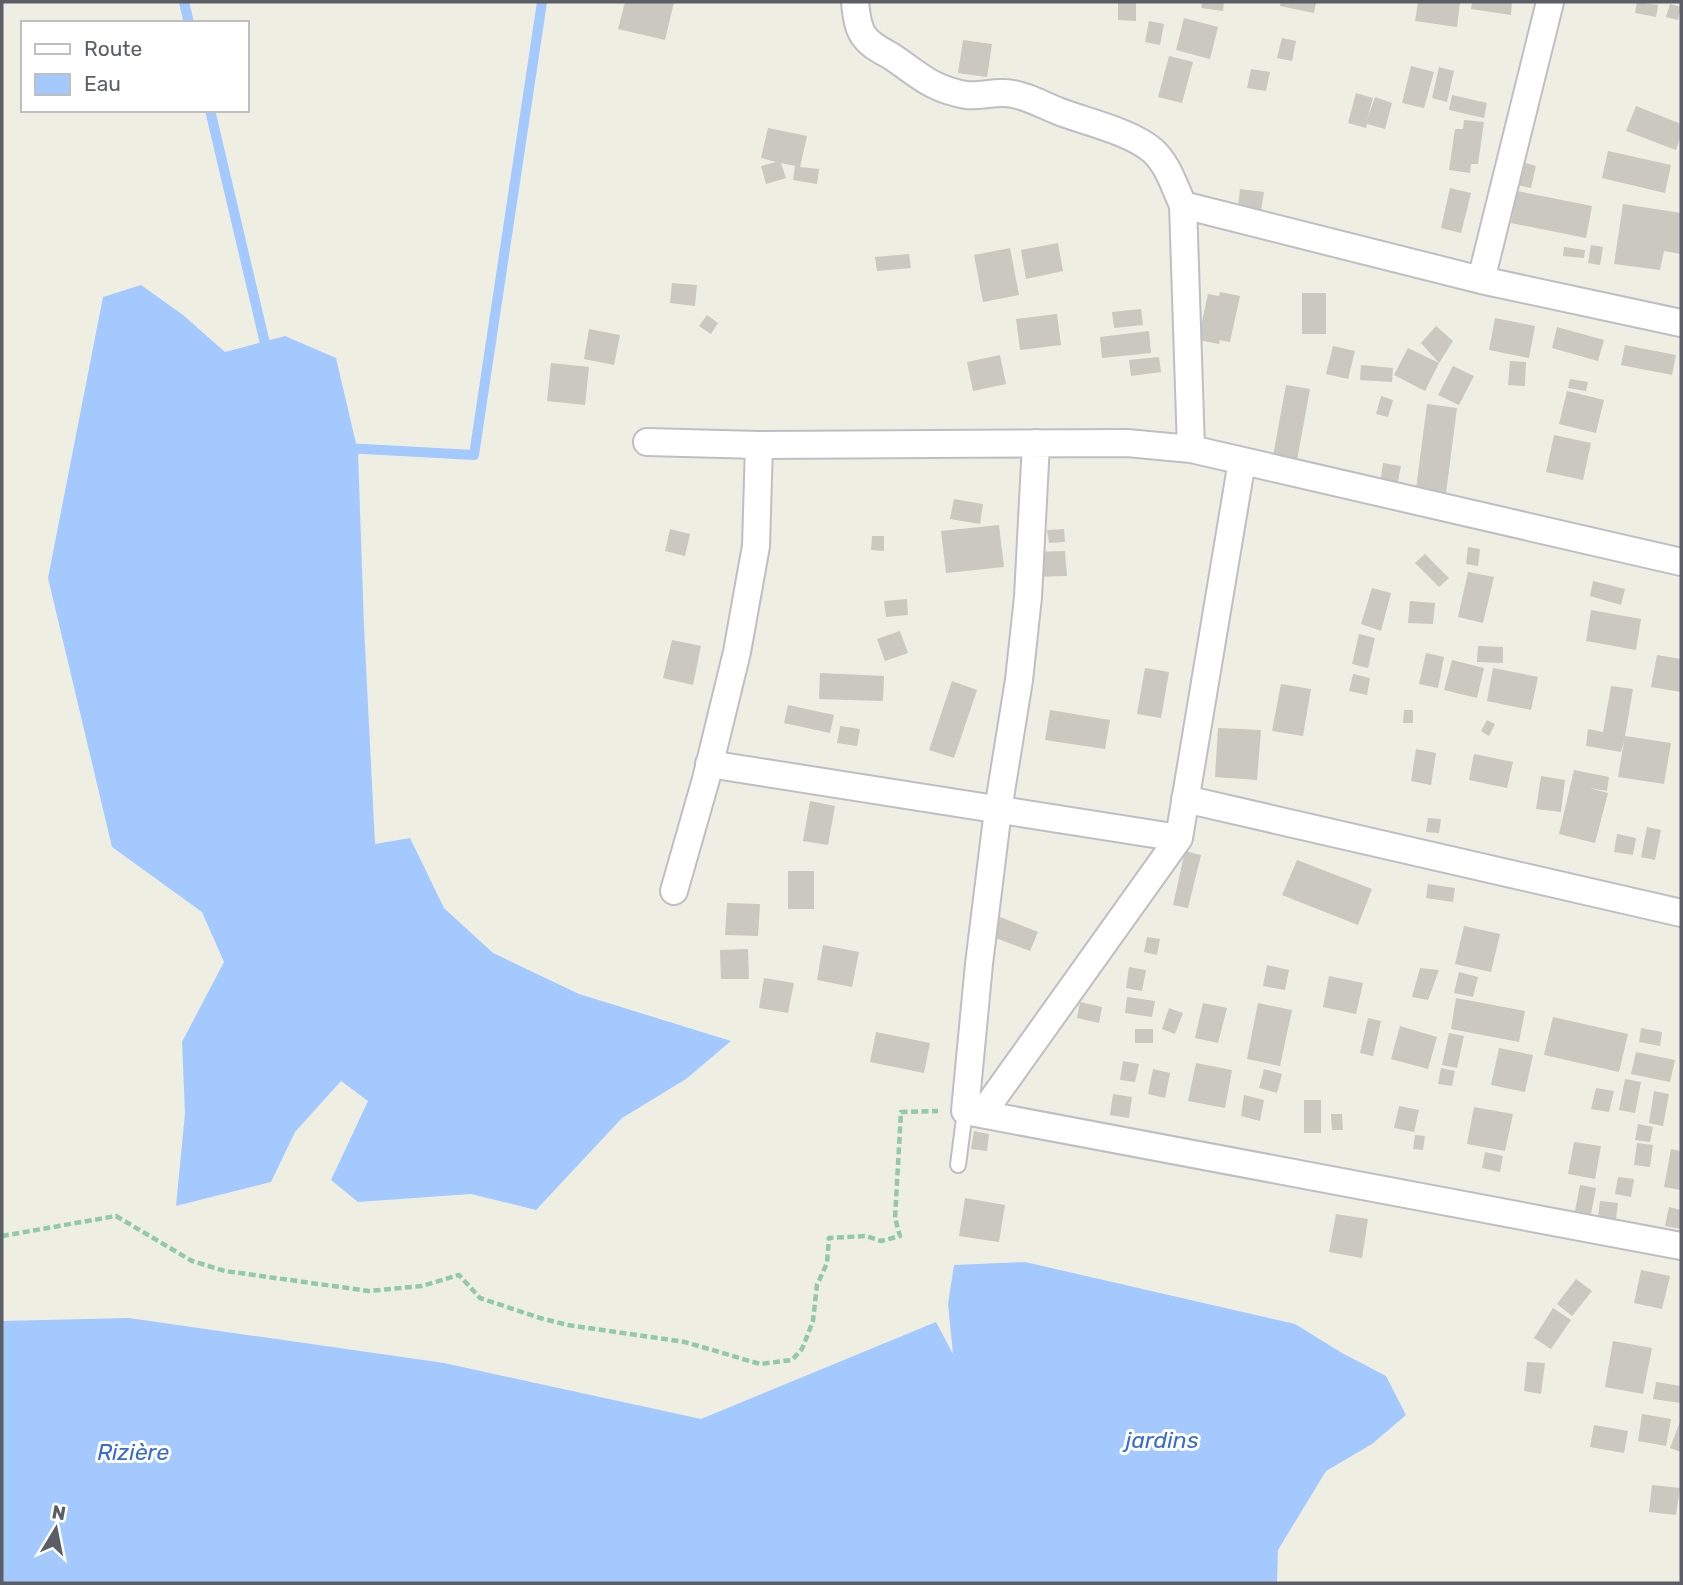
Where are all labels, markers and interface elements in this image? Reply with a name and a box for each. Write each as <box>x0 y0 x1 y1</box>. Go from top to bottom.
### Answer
legend <box>21 21 248 112</box>
text: Route <box>84 36 142 61</box>
text: Eau <box>84 71 121 96</box>
water label: jardins <box>1122 1426 1199 1454</box>
water label: Rizière <box>97 1438 169 1466</box>
north arrow <box>21 1494 91 1564</box>
text: N <box>50 1500 68 1525</box>

